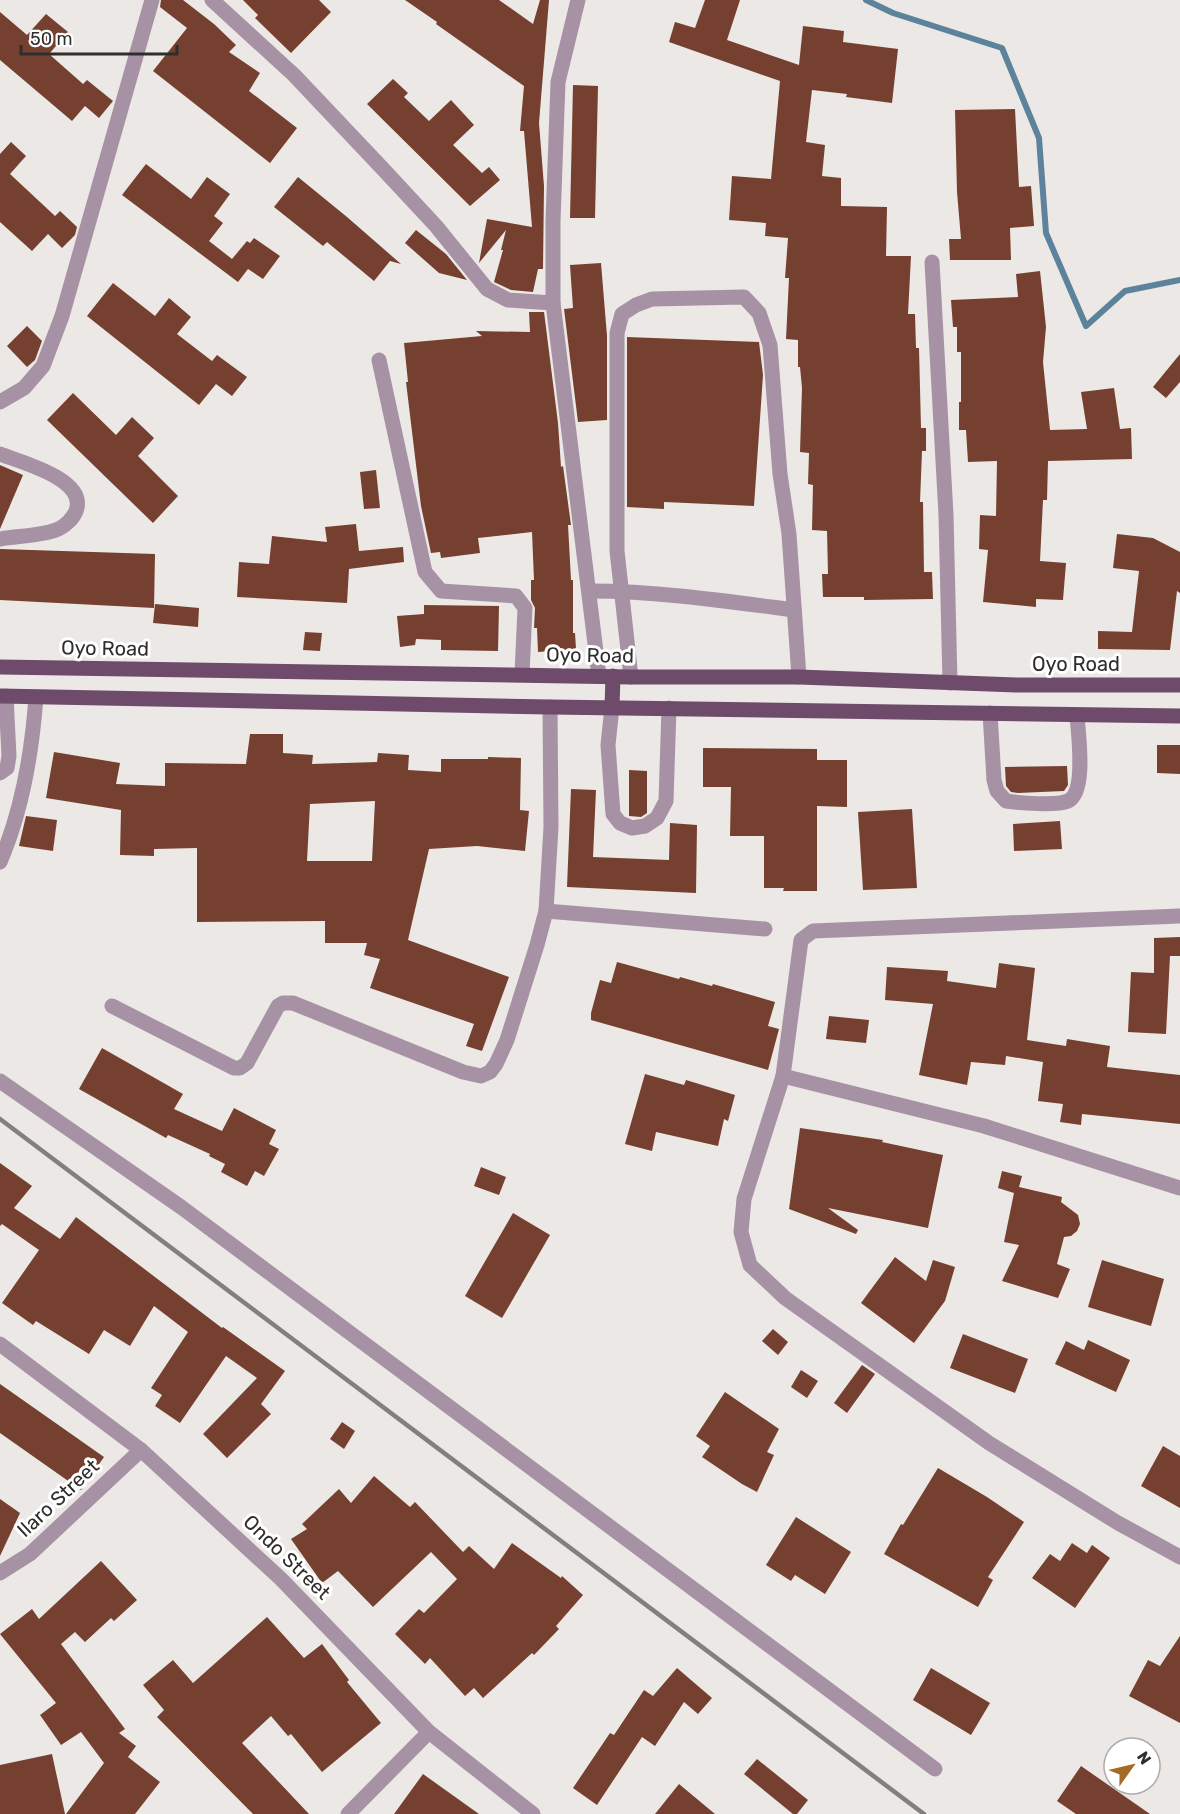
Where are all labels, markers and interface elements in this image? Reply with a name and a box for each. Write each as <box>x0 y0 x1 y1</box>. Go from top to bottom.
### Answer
scale bar <box>21 18 177 56</box>
text: 50 m <box>30 28 73 50</box>
street label: Oyo Road <box>61 635 149 661</box>
street label: Oyo Road <box>546 642 634 668</box>
street label: Oyo Road <box>1032 652 1120 676</box>
street label: Ilaro Street <box>12 1454 104 1542</box>
street label: Ondo Street <box>238 1510 336 1605</box>
north arrow <box>1102 1736 1162 1796</box>
text: N <box>1133 1748 1155 1768</box>

